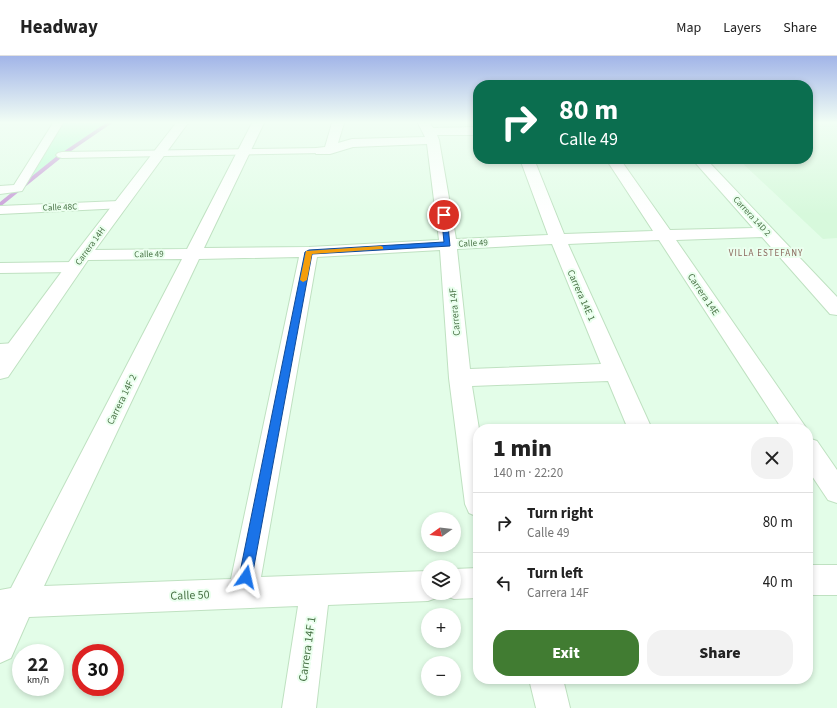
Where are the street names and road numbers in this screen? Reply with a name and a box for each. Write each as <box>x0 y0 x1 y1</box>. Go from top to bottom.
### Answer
street label: Carrera 14D 2 <box>730 194 774 240</box>
street label: Calle 48C <box>42 200 78 215</box>
street label: Carrera 14H <box>72 224 109 268</box>
street label: Calle 49 <box>458 236 489 251</box>
street label: Calle 49 <box>134 248 164 261</box>
street label: Carrera 14E 1 <box>564 267 599 323</box>
street label: Carrera 14E <box>684 271 722 318</box>
street label: Carrera 14F <box>446 287 464 336</box>
street label: Carrera 14F 2 <box>104 372 140 427</box>
street label: Calle 50 <box>170 586 210 605</box>
street label: Carrera 14F 1 <box>295 615 320 683</box>

